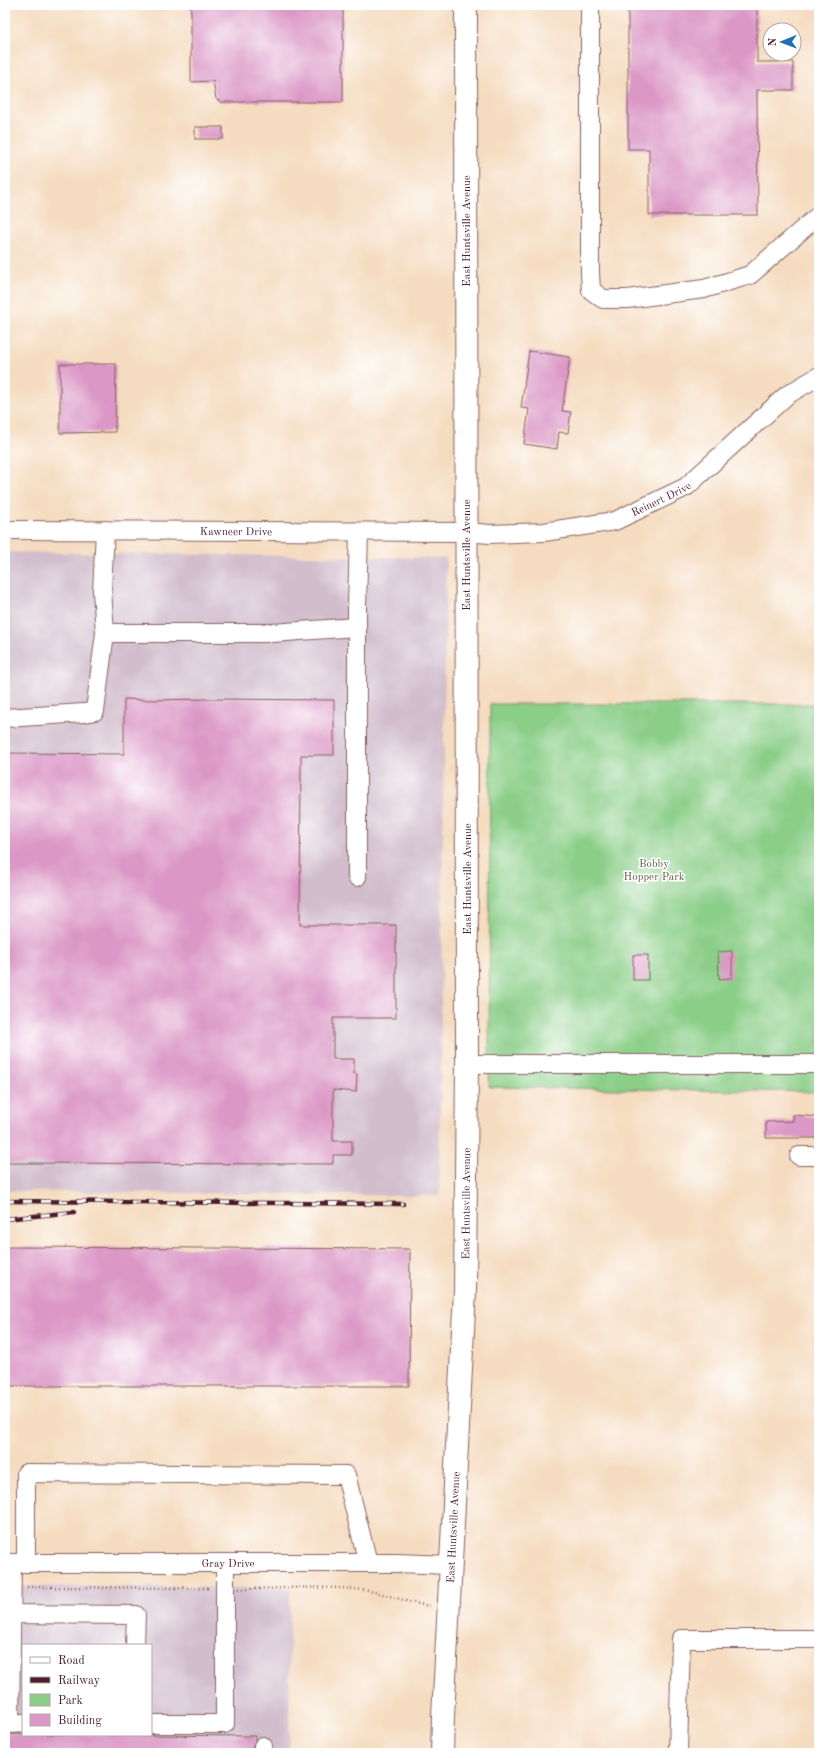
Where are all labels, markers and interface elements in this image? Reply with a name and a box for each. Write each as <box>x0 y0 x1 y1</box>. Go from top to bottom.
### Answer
north arrow <box>762 22 802 62</box>
text: N <box>768 37 779 46</box>
street label: East Huntsville Avenue <box>462 175 473 287</box>
street label: Reinert Drive <box>630 481 694 519</box>
street label: East Huntsville Avenue <box>462 499 473 611</box>
street label: Kawneer Drive <box>200 527 272 538</box>
street label: East Huntsville Avenue <box>463 823 474 935</box>
park label: Bobby Hopper Park <box>624 859 685 883</box>
street label: East Huntsville Avenue <box>461 1148 473 1260</box>
street label: East Huntsville Avenue <box>446 1471 463 1583</box>
street label: Gray Drive <box>201 1559 255 1570</box>
legend <box>22 1644 152 1736</box>
text: Road <box>58 1655 85 1667</box>
text: Railway <box>58 1675 101 1687</box>
text: Park <box>58 1695 83 1707</box>
text: Building <box>58 1715 102 1727</box>

